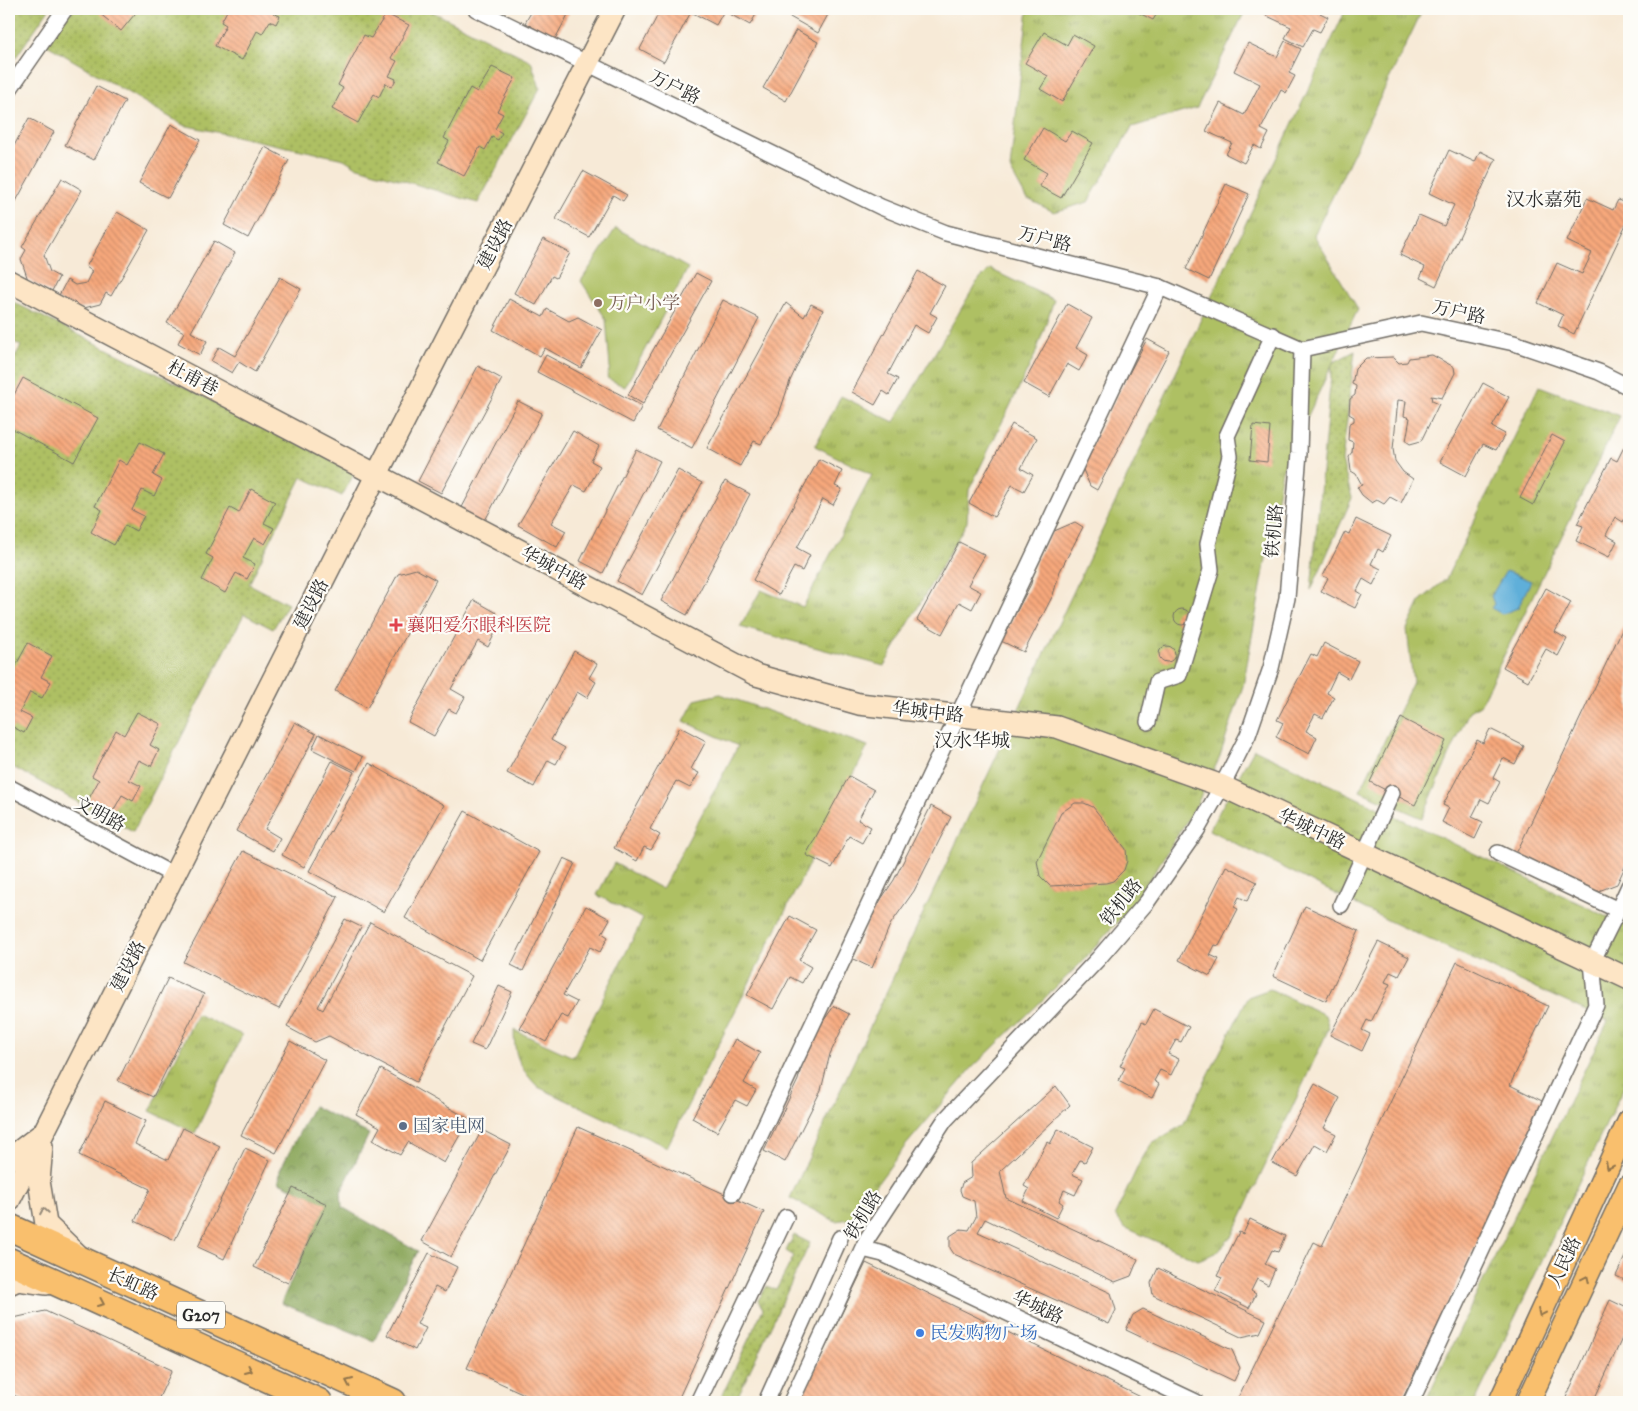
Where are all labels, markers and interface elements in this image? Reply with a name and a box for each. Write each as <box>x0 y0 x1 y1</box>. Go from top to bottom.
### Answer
street label: 万户路 <box>646 65 704 109</box>
district label: 汉水嘉苑 <box>1506 188 1582 211</box>
street label: 建设路 <box>473 215 517 273</box>
street label: 万户路 <box>1016 222 1074 256</box>
place label: 万户小学 <box>608 292 680 314</box>
street label: 万户路 <box>1430 296 1488 328</box>
marker: 万户小学 <box>592 297 604 309</box>
street label: 杜甫巷 <box>164 356 222 400</box>
street label: 铁机路 <box>1261 503 1287 559</box>
street label: 华城中路 <box>517 541 591 595</box>
street label: 建设路 <box>289 575 333 633</box>
place label: 襄阳爱尔眼科医院 <box>407 614 551 636</box>
marker: 襄阳爱尔眼科医院 <box>389 618 403 632</box>
street label: 华城中路 <box>891 697 965 727</box>
district label: 汉水华城 <box>934 729 1010 752</box>
street label: 文明路 <box>71 792 129 836</box>
street label: 华城中路 <box>1275 804 1349 854</box>
street label: 铁机路 <box>1095 874 1147 930</box>
street label: 建设路 <box>106 937 150 995</box>
place label: 国家电网 <box>413 1115 485 1137</box>
marker: 国家电网 <box>397 1120 409 1132</box>
one-way arrow <box>1604 1161 1615 1170</box>
street label: 铁机路 <box>840 1186 886 1244</box>
one-way arrow <box>39 1207 49 1215</box>
street label: 人民路 <box>1543 1233 1585 1291</box>
street label: 长虹路 <box>104 1263 162 1305</box>
one-way arrow <box>1580 1275 1590 1284</box>
street label: 华城路 <box>1009 1286 1067 1328</box>
one-way arrow <box>96 1297 105 1307</box>
road number: G207 <box>177 1302 225 1328</box>
one-way arrow <box>1536 1308 1547 1317</box>
place label: 民发购物广场 <box>930 1322 1038 1344</box>
marker: 民发购物广场 <box>914 1327 926 1339</box>
one-way arrow <box>244 1364 253 1375</box>
one-way arrow <box>345 1378 354 1388</box>

